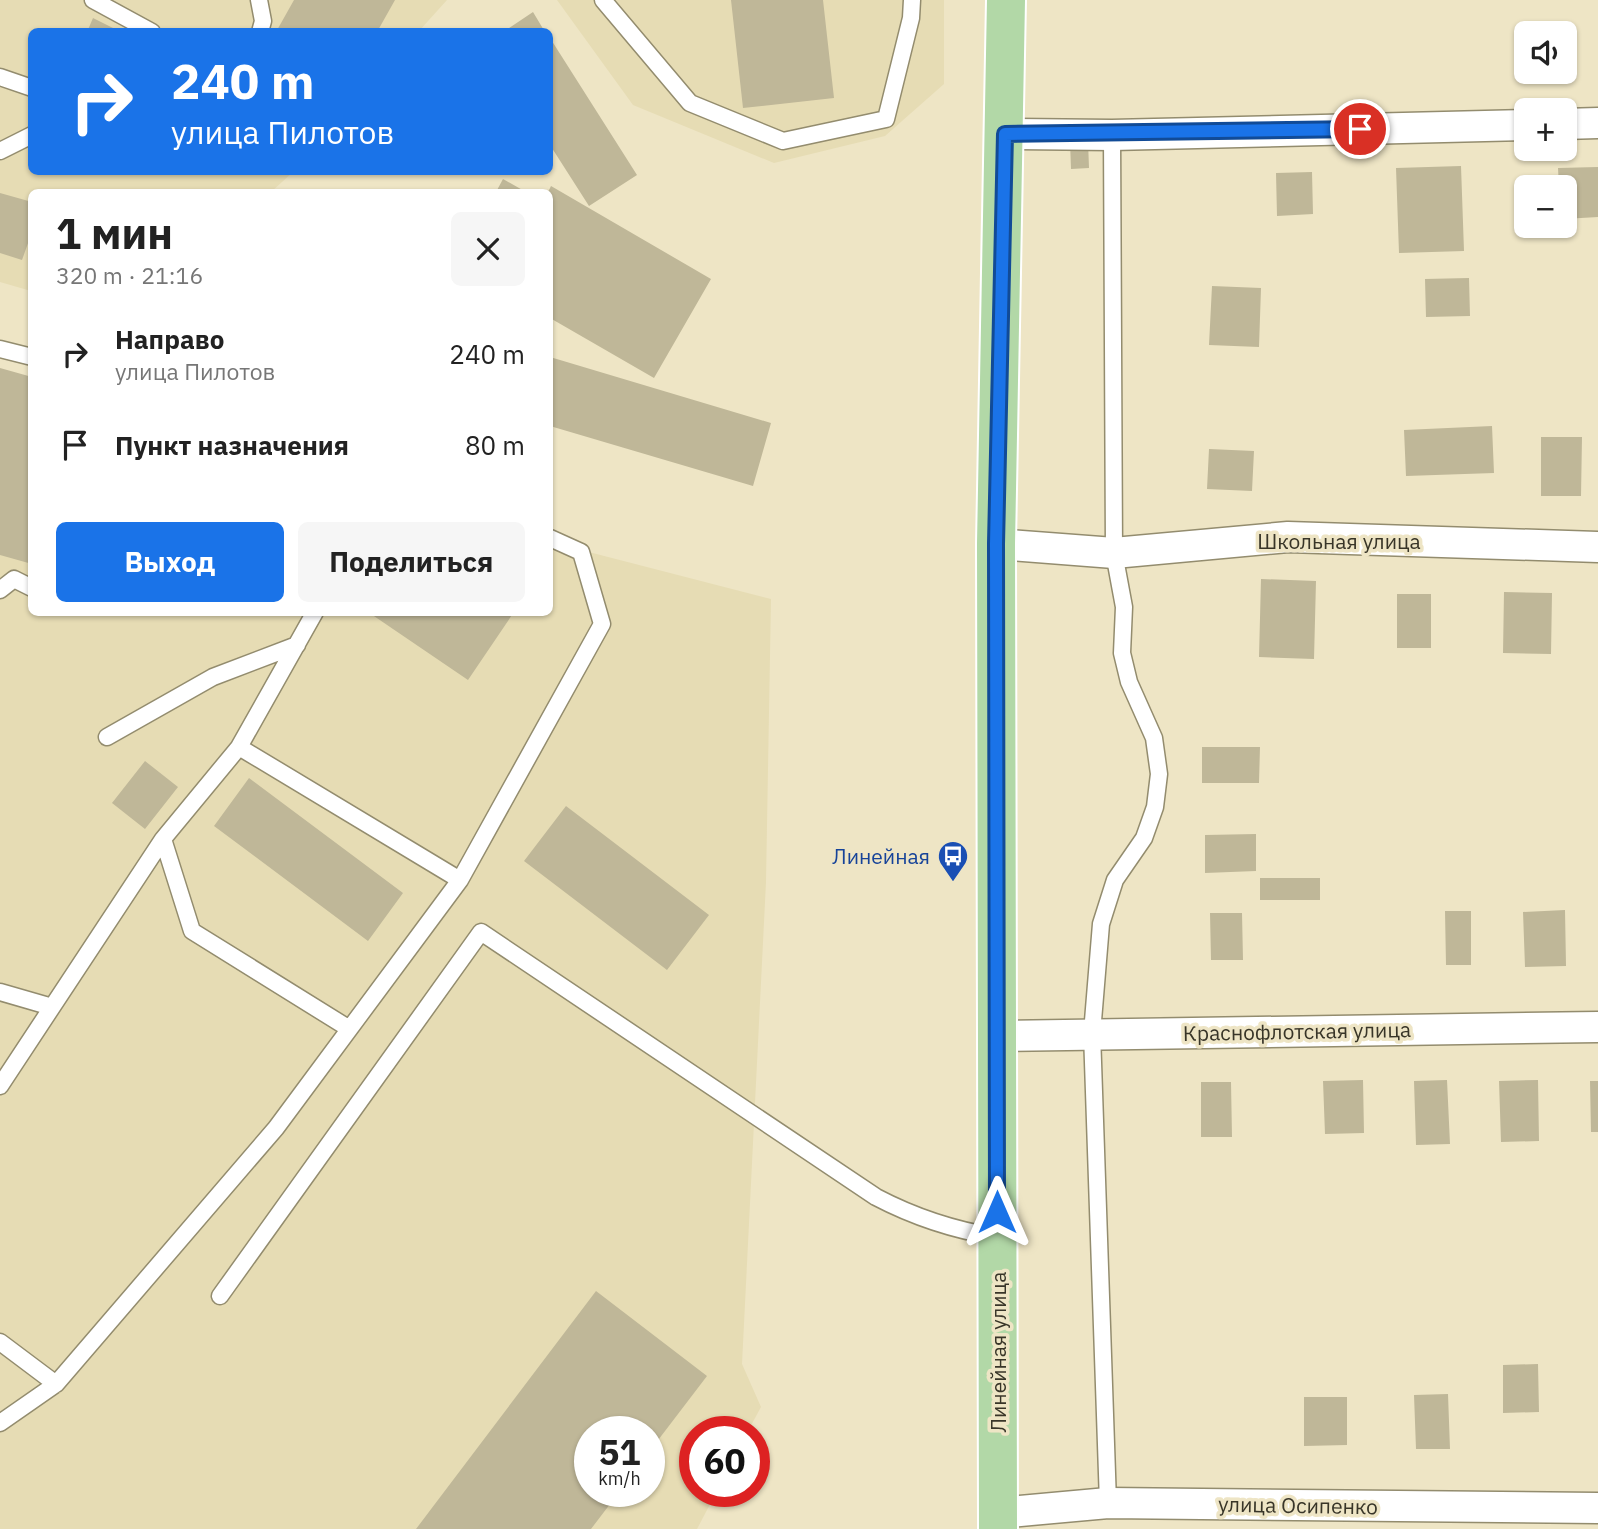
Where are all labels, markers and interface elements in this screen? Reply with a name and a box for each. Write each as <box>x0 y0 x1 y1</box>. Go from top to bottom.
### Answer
map controls <box>1514 21 1577 238</box>
button: sound <box>1514 21 1577 84</box>
text: 240 m <box>171 49 315 112</box>
icon: right <box>56 56 147 147</box>
button: + <box>1514 98 1577 161</box>
pin <box>1330 99 1390 159</box>
icon: arrive <box>1341 110 1379 148</box>
text: улица Пилотов <box>171 111 394 153</box>
button: − <box>1514 175 1577 238</box>
text: 1 мин <box>56 206 173 261</box>
button: close <box>451 212 525 286</box>
text: 320 m · 21:16 <box>56 260 203 290</box>
text: Направо <box>115 322 224 356</box>
icon: right <box>56 335 94 373</box>
text: 240 m <box>449 337 525 371</box>
text: улица Пилотов <box>115 356 275 386</box>
icon: arrive <box>56 426 94 464</box>
text: Пункт назначения <box>115 428 349 462</box>
text: 80 m <box>465 428 525 462</box>
button: Выход <box>56 522 284 602</box>
button: Поделиться <box>298 522 525 602</box>
street label: Школьная улица <box>1257 527 1421 555</box>
bus stop icon: Линейная <box>936 839 970 883</box>
place label: Линейная <box>832 842 930 870</box>
street label: Краснофлотская улица <box>1183 1015 1411 1047</box>
position arrow <box>960 1175 1034 1249</box>
street label: Линейная улица <box>984 1272 1012 1432</box>
speed limit sign: 60 <box>679 1416 770 1507</box>
text: 51 <box>598 1429 641 1475</box>
text: km/h <box>598 1467 641 1490</box>
street label: улица Осипенко <box>1218 1490 1378 1520</box>

